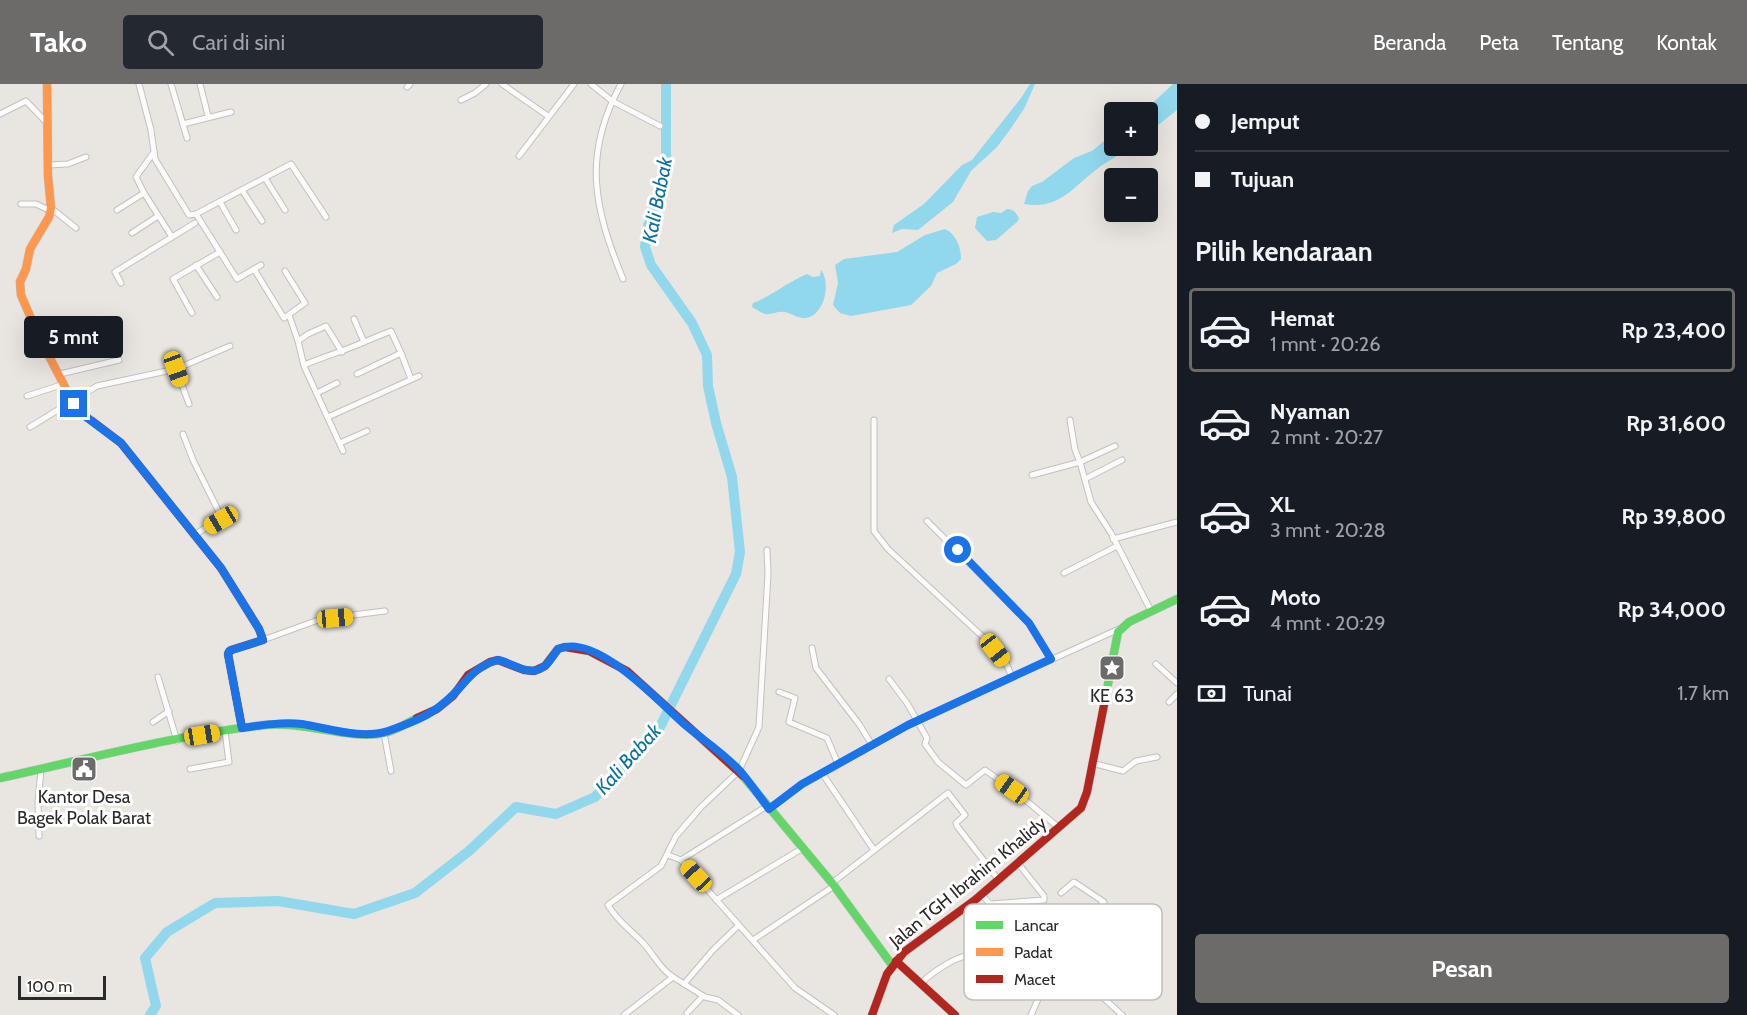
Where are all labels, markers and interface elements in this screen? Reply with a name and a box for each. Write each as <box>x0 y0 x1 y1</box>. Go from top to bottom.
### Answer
search box <box>123 15 543 69</box>
text: Tako <box>30 25 87 59</box>
icon: search <box>144 26 177 59</box>
text: Cari di sini <box>192 29 285 56</box>
text: Beranda <box>1373 30 1446 55</box>
text: Peta <box>1479 30 1519 55</box>
text: Tentang <box>1552 30 1623 55</box>
text: Kontak <box>1656 30 1717 55</box>
map controls <box>1104 102 1158 222</box>
button: + <box>1104 102 1158 156</box>
text: Jemput <box>1231 108 1300 135</box>
water label: Kali Babak <box>637 154 677 245</box>
text: Tujuan <box>1231 166 1294 193</box>
button: − <box>1104 168 1158 222</box>
text: Pilih kendaraan <box>1195 235 1373 268</box>
icon: car <box>1198 303 1252 357</box>
text: Hemat <box>1270 305 1335 332</box>
callout: 5 mnt <box>25 317 124 359</box>
text: Rp 23,400 <box>1622 317 1726 344</box>
text: 5 mnt <box>48 325 99 349</box>
text: 1 mnt · 20:26 <box>1270 332 1381 356</box>
car <box>161 349 191 389</box>
route end <box>60 390 87 417</box>
icon: car <box>1198 396 1252 450</box>
text: Nyaman <box>1270 398 1350 425</box>
text: Rp 31,600 <box>1626 410 1726 437</box>
text: 2 mnt · 20:27 <box>1270 425 1383 449</box>
icon: car <box>1198 489 1252 543</box>
text: XL <box>1270 491 1295 518</box>
car <box>201 503 241 537</box>
text: Rp 39,800 <box>1622 503 1726 530</box>
text: 3 mnt · 20:28 <box>1270 518 1386 542</box>
route start <box>944 536 971 563</box>
icon: car <box>1198 582 1252 636</box>
text: Moto <box>1270 584 1321 611</box>
text: Rp 34,000 <box>1618 596 1726 623</box>
car <box>316 607 354 629</box>
text: 4 mnt · 20:29 <box>1270 611 1386 635</box>
car <box>977 630 1013 670</box>
place icon: KE 63 <box>1097 653 1127 683</box>
icon: cash <box>1195 677 1228 710</box>
text: Tunai <box>1243 680 1292 707</box>
text: 1.7 km <box>1677 681 1729 705</box>
place label: KE 63 <box>1090 685 1134 707</box>
water label: Kali Babak <box>590 718 667 799</box>
car <box>183 723 221 747</box>
public building icon: Kantor Desa Bagek Polak Barat <box>69 754 99 784</box>
car <box>992 771 1032 807</box>
place label: Kantor Desa Bagek Polak Barat <box>17 786 151 829</box>
street label: Jalan TGH Ibrahim Khalidy <box>884 812 1051 953</box>
car <box>677 857 715 895</box>
legend <box>964 904 1162 1000</box>
text: Lancar <box>1014 916 1060 935</box>
button: Pesan <box>1195 934 1729 1003</box>
text: Padat <box>1014 943 1053 962</box>
text: Macet <box>1014 970 1056 989</box>
scale bar <box>18 973 106 1000</box>
text: 100 m <box>27 977 72 996</box>

